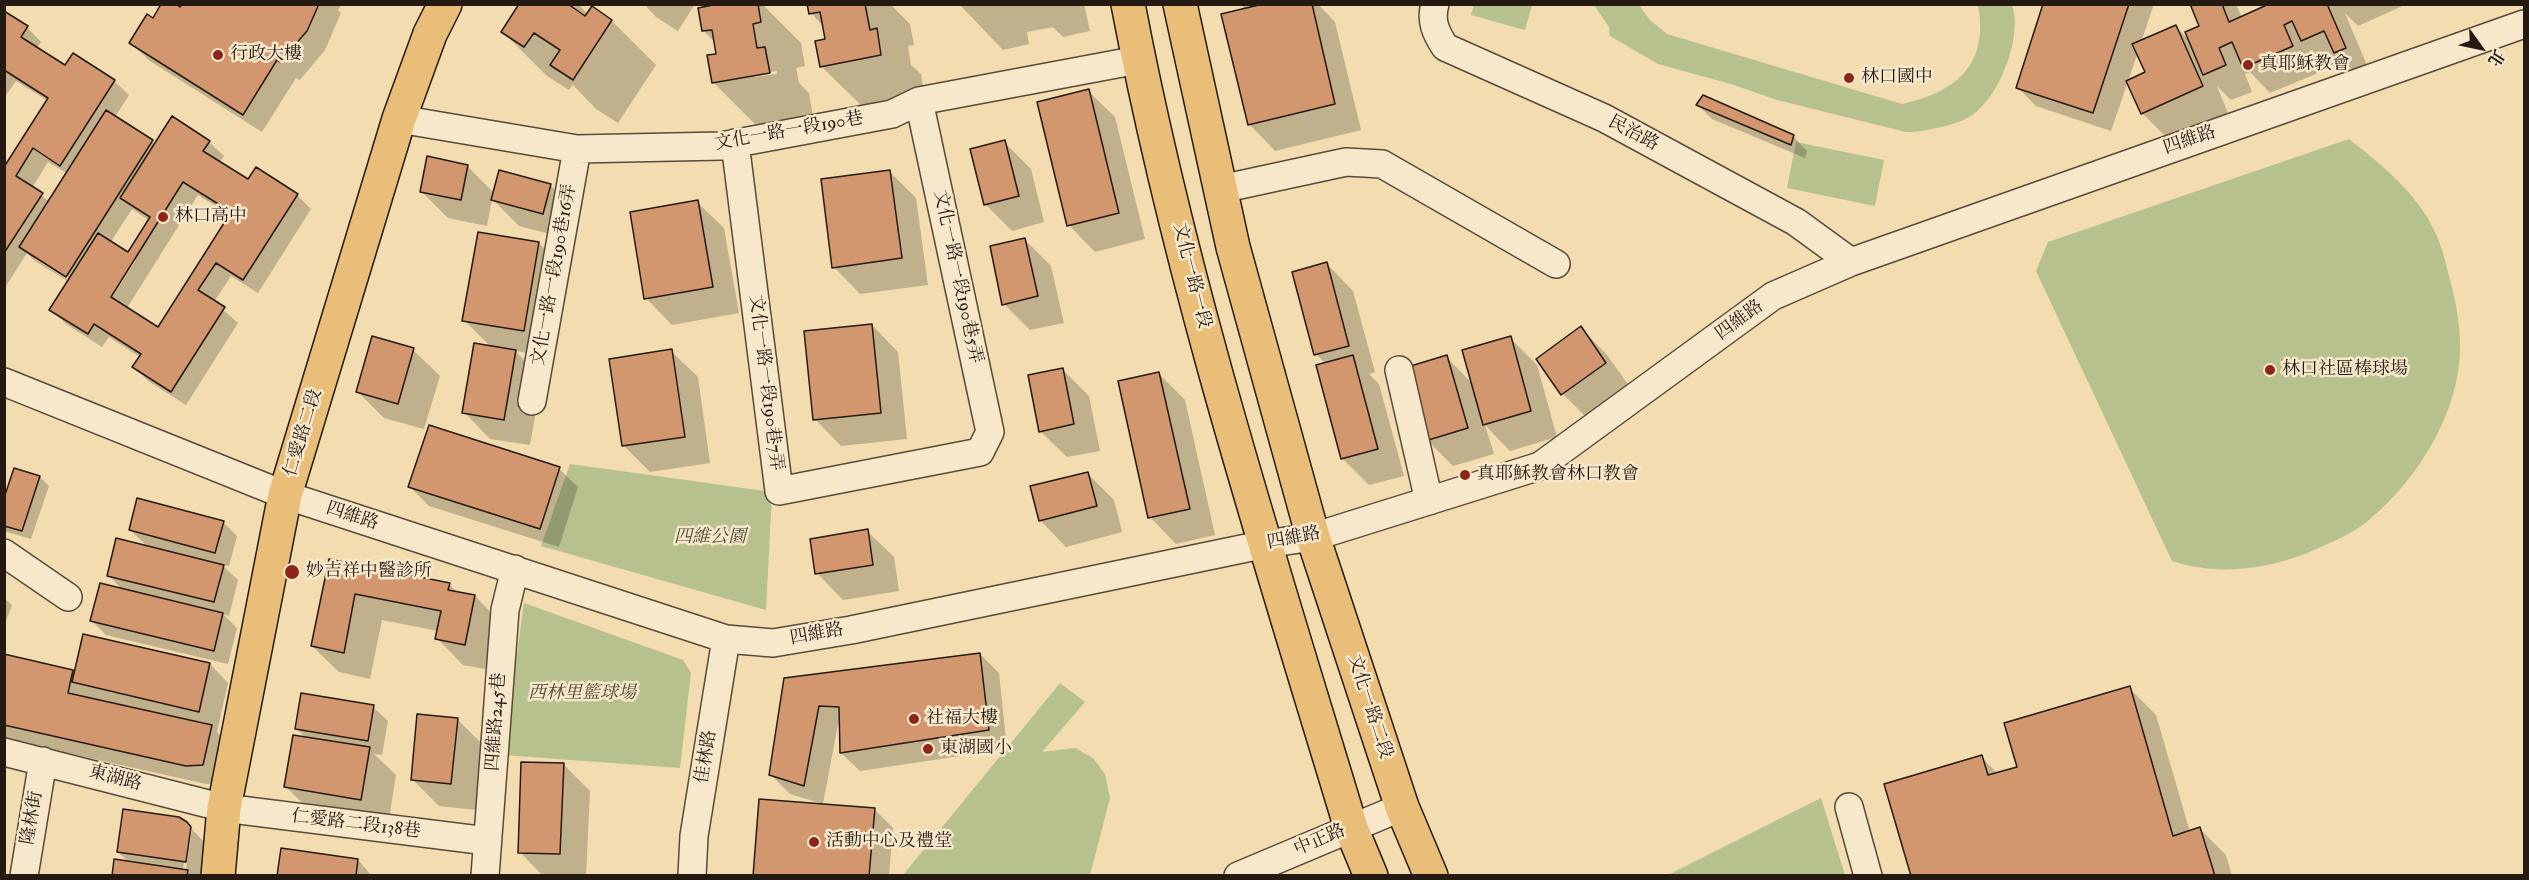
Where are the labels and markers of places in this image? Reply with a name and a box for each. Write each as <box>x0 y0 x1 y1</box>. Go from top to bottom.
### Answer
place label: 行政大樓 <box>230 44 302 66</box>
marker: 行政大樓 <box>211 48 225 62</box>
place label: 真耶穌教會 <box>2260 54 2350 76</box>
marker: 真耶穌教會 <box>2241 58 2255 72</box>
place label: 林口國中 <box>1861 67 1933 89</box>
marker: 林口國中 <box>1842 71 1856 85</box>
place label: 林口高中 <box>175 206 247 228</box>
marker: 林口高中 <box>156 210 170 224</box>
place label: 林口社區棒球場 <box>2282 359 2408 381</box>
marker: 林口社區棒球場 <box>2263 363 2277 377</box>
place label: 真耶穌教會林口教會 <box>1477 464 1639 486</box>
marker: 真耶穌教會林口教會 <box>1458 468 1472 482</box>
place label: 妙吉祥中醫診所 <box>306 561 432 583</box>
marker: 妙吉祥中醫診所 <box>283 563 301 581</box>
place label: 社福大樓 <box>926 708 998 730</box>
marker: 社福大樓 <box>907 712 921 726</box>
place label: 東湖國小 <box>940 738 1012 760</box>
marker: 東湖國小 <box>921 742 935 756</box>
place label: 活動中心及禮堂 <box>826 831 952 853</box>
marker: 活動中心及禮堂 <box>807 835 821 849</box>

